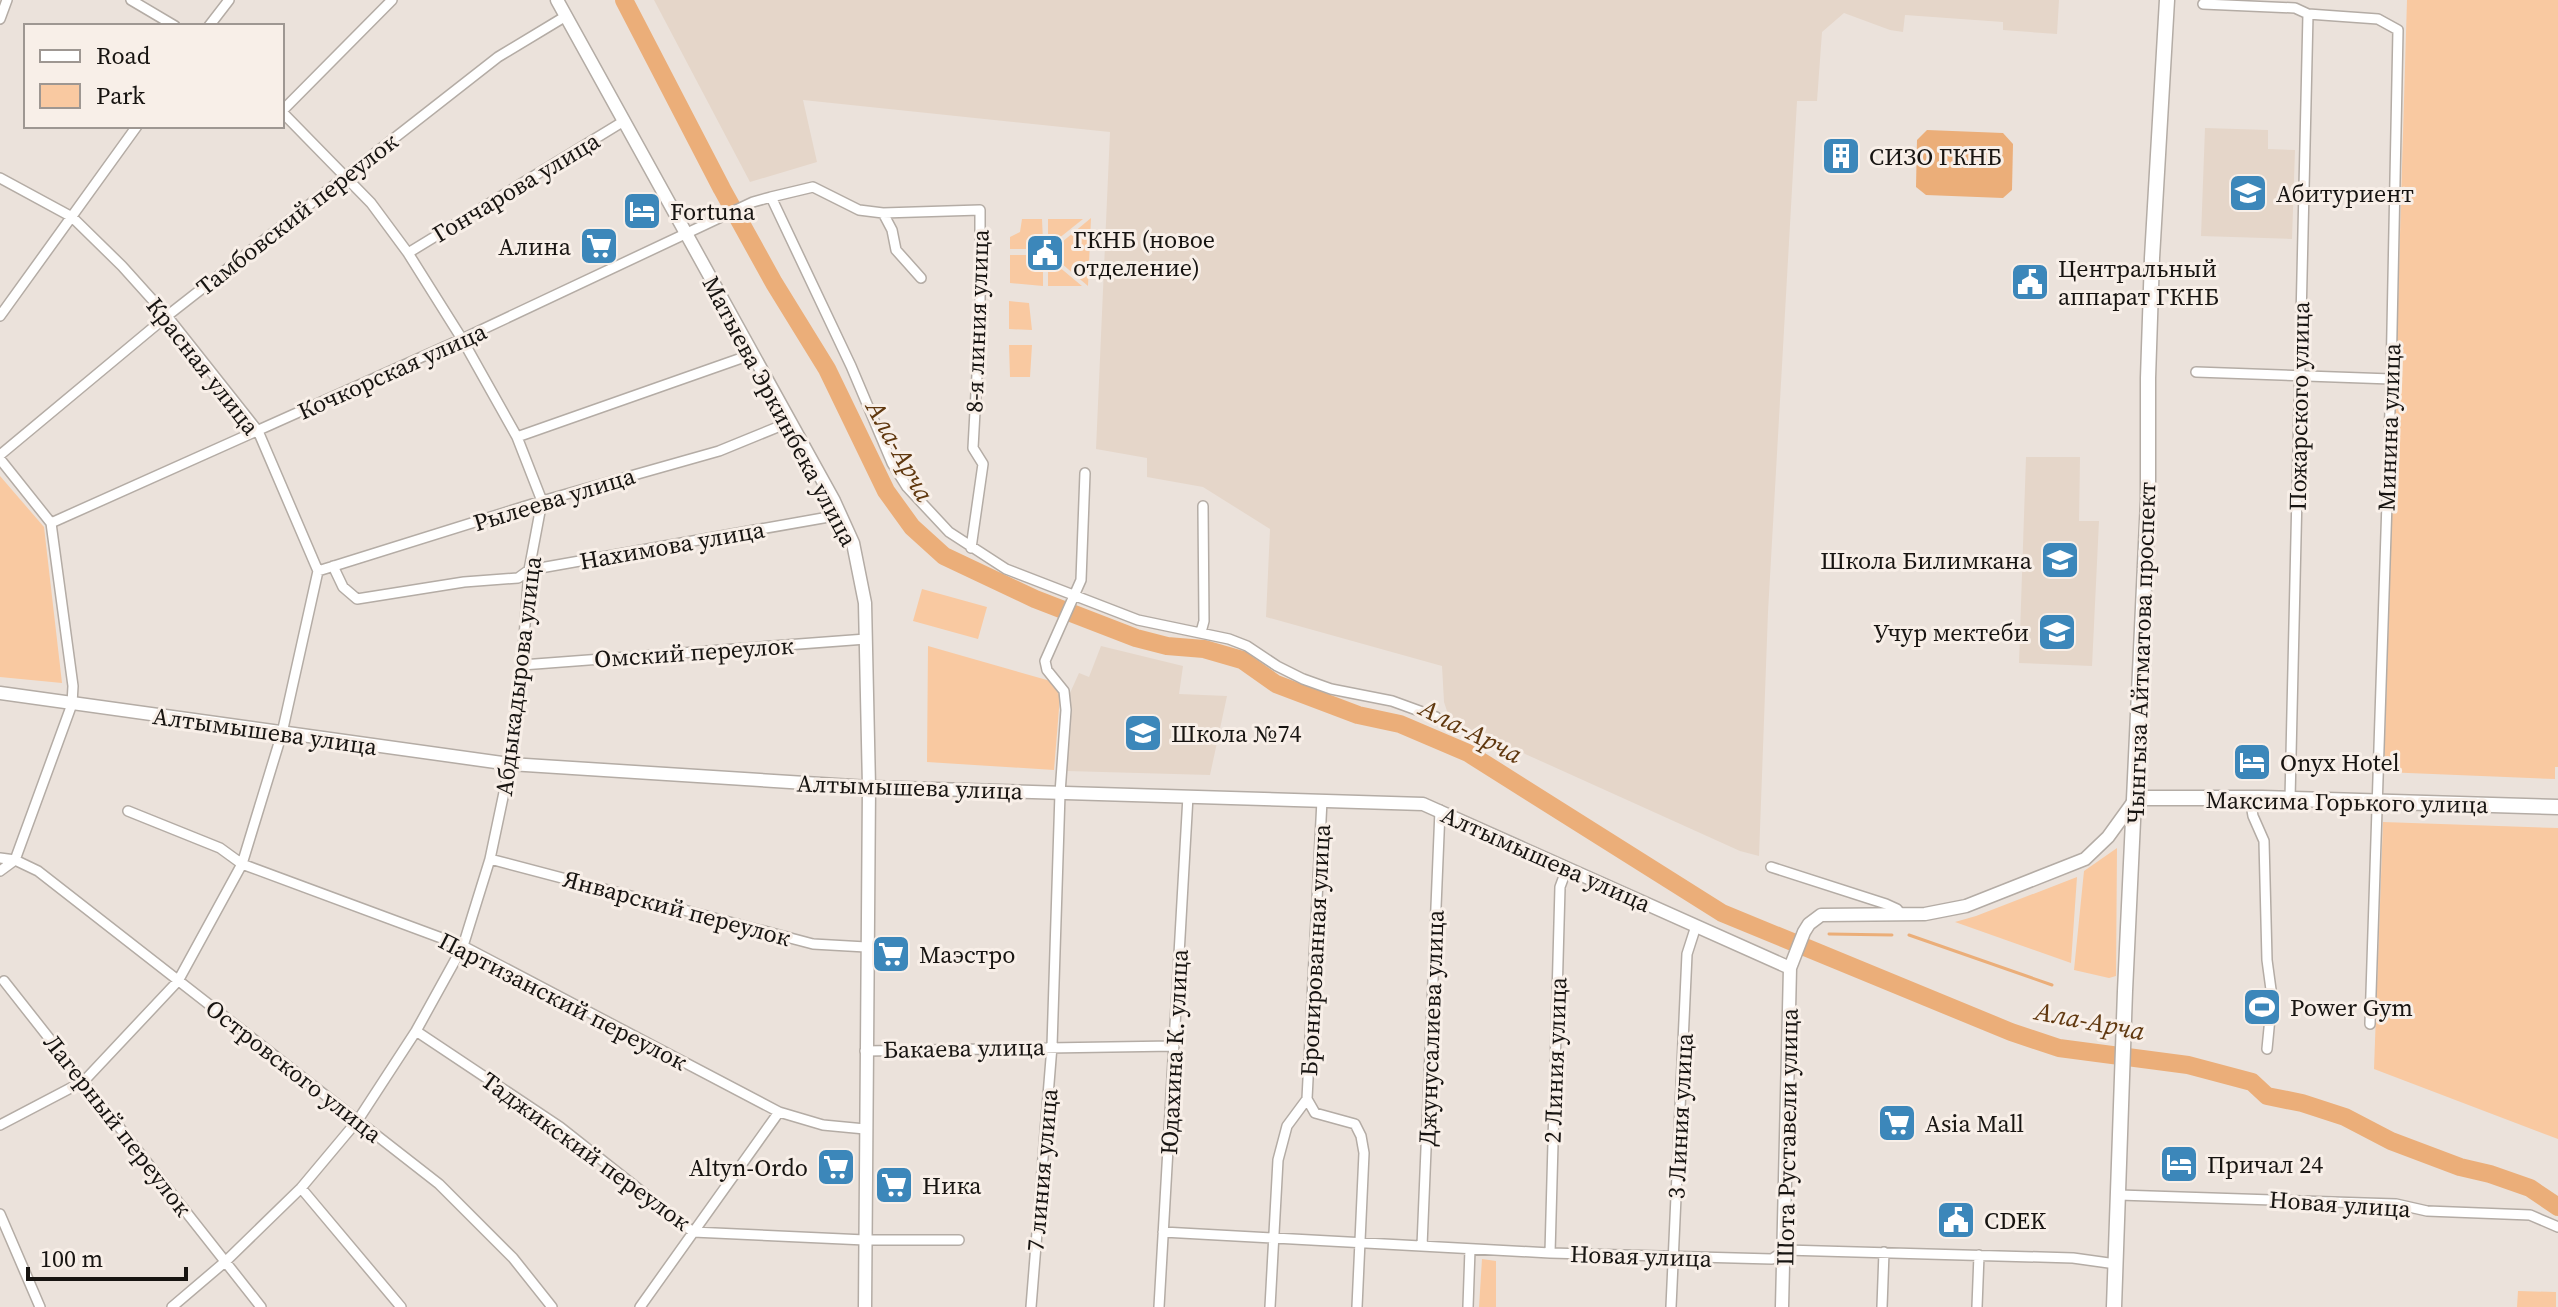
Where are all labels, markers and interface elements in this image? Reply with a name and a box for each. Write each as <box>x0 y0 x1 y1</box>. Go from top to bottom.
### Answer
legend <box>24 24 284 128</box>
text: Road <box>96 39 151 72</box>
text: Park <box>96 79 146 112</box>
street label: Гончарова улица <box>426 124 607 250</box>
street label: Тамбовский переулок <box>189 125 405 303</box>
building icon: СИЗО ГКНБ <box>1820 135 1862 177</box>
place label: СИЗО ГКНБ <box>1869 140 2002 173</box>
school or university icon: Абитуриент <box>2227 172 2269 214</box>
place label: Абитуриент <box>2276 177 2414 210</box>
hotel icon: Fortuna <box>621 190 663 232</box>
place label: Fortuna <box>670 195 756 228</box>
place label: ГКНБ (новое отделение) <box>1073 223 1215 284</box>
supermarket icon: Алина <box>578 225 620 267</box>
street label: 8-я линия улица <box>957 228 997 413</box>
place label: Алина <box>498 230 572 263</box>
public building icon: ГКНБ (новое отделение) <box>1024 232 1066 274</box>
place label: Центральный аппарат ГКНБ <box>2058 252 2219 313</box>
public building icon: Центральный аппарат ГКНБ <box>2009 261 2051 303</box>
street label: Матыева Эркинбека улица <box>695 270 866 553</box>
street label: Красная улица <box>139 290 268 442</box>
street label: Пожарского улица <box>2281 300 2317 511</box>
street label: Кочкорская улица <box>292 314 492 427</box>
street label: Минина улица <box>2370 342 2408 512</box>
water label: Ала-Арча <box>856 392 943 509</box>
street label: Рылеева улица <box>469 459 640 539</box>
street label: Чынгыза Айтматова проспект <box>2119 481 2163 825</box>
street label: Нахимова улица <box>577 512 768 578</box>
school or university icon: Школа Билимкана <box>2039 539 2081 581</box>
place label: Школа Билимкана <box>1820 544 2033 577</box>
street label: Абдыкадырова улица <box>487 554 549 798</box>
school or university icon: Учур мектеби <box>2036 611 2078 653</box>
place label: Учур мектеби <box>1873 616 2029 649</box>
street label: Омский переулок <box>593 629 795 675</box>
water label: Ала-Арча <box>1412 689 1529 772</box>
street label: Алтымышева улица <box>151 699 380 763</box>
school or university icon: Школа №74 <box>1122 712 1164 754</box>
place label: Школа №74 <box>1171 717 1301 750</box>
hotel icon: Onyx Hotel <box>2231 741 2273 783</box>
place label: Onyx Hotel <box>2280 746 2400 779</box>
street label: Алтымышева улица <box>796 767 1024 807</box>
street label: Максима Горького улица <box>2205 783 2489 821</box>
street label: Алтымышева улица <box>1436 798 1657 920</box>
street label: Бронированная улица <box>1292 822 1338 1077</box>
street label: Январский переулок <box>560 862 794 954</box>
street label: Джунусалиева улица <box>1410 908 1452 1147</box>
street label: Партизанский переулок <box>433 924 693 1078</box>
supermarket icon: Маэстро <box>870 933 912 975</box>
place label: Маэстро <box>919 938 1015 971</box>
street label: Юдахина К. улица <box>1152 947 1196 1156</box>
street label: 2 Линия улица <box>1536 976 1574 1144</box>
sports icon: Power Gym <box>2241 986 2283 1028</box>
place label: Power Gym <box>2290 991 2413 1024</box>
street label: Островского улица <box>199 992 390 1151</box>
water label: Ала-Арча <box>2030 992 2148 1049</box>
street label: Шота Руставели улица <box>1768 1007 1806 1266</box>
street label: Лагерный переулок <box>36 1027 200 1223</box>
street label: Бакаева улица <box>883 1030 1046 1066</box>
street label: 3 Линия улица <box>1659 1031 1701 1200</box>
street label: Таджикский переулок <box>475 1064 697 1238</box>
street label: 7 линия улица <box>1018 1086 1066 1253</box>
supermarket icon: Asia Mall <box>1876 1102 1918 1144</box>
place label: Asia Mall <box>1925 1107 2024 1140</box>
hotel icon: Причал 24 <box>2158 1143 2200 1185</box>
supermarket icon: Altyn-Ordo <box>815 1146 857 1188</box>
place label: Причал 24 <box>2207 1148 2323 1181</box>
place label: Altyn-Ordo <box>689 1151 808 1184</box>
supermarket icon: Ника <box>873 1164 915 1206</box>
place label: Ника <box>922 1169 982 1202</box>
street label: Новая улица <box>2268 1183 2413 1225</box>
public building icon: CDEK <box>1935 1199 1977 1241</box>
place label: CDEK <box>1984 1204 2046 1237</box>
scale bar <box>28 1231 186 1281</box>
street label: Новая улица <box>1569 1237 1713 1275</box>
text: 100 m <box>40 1242 103 1275</box>

